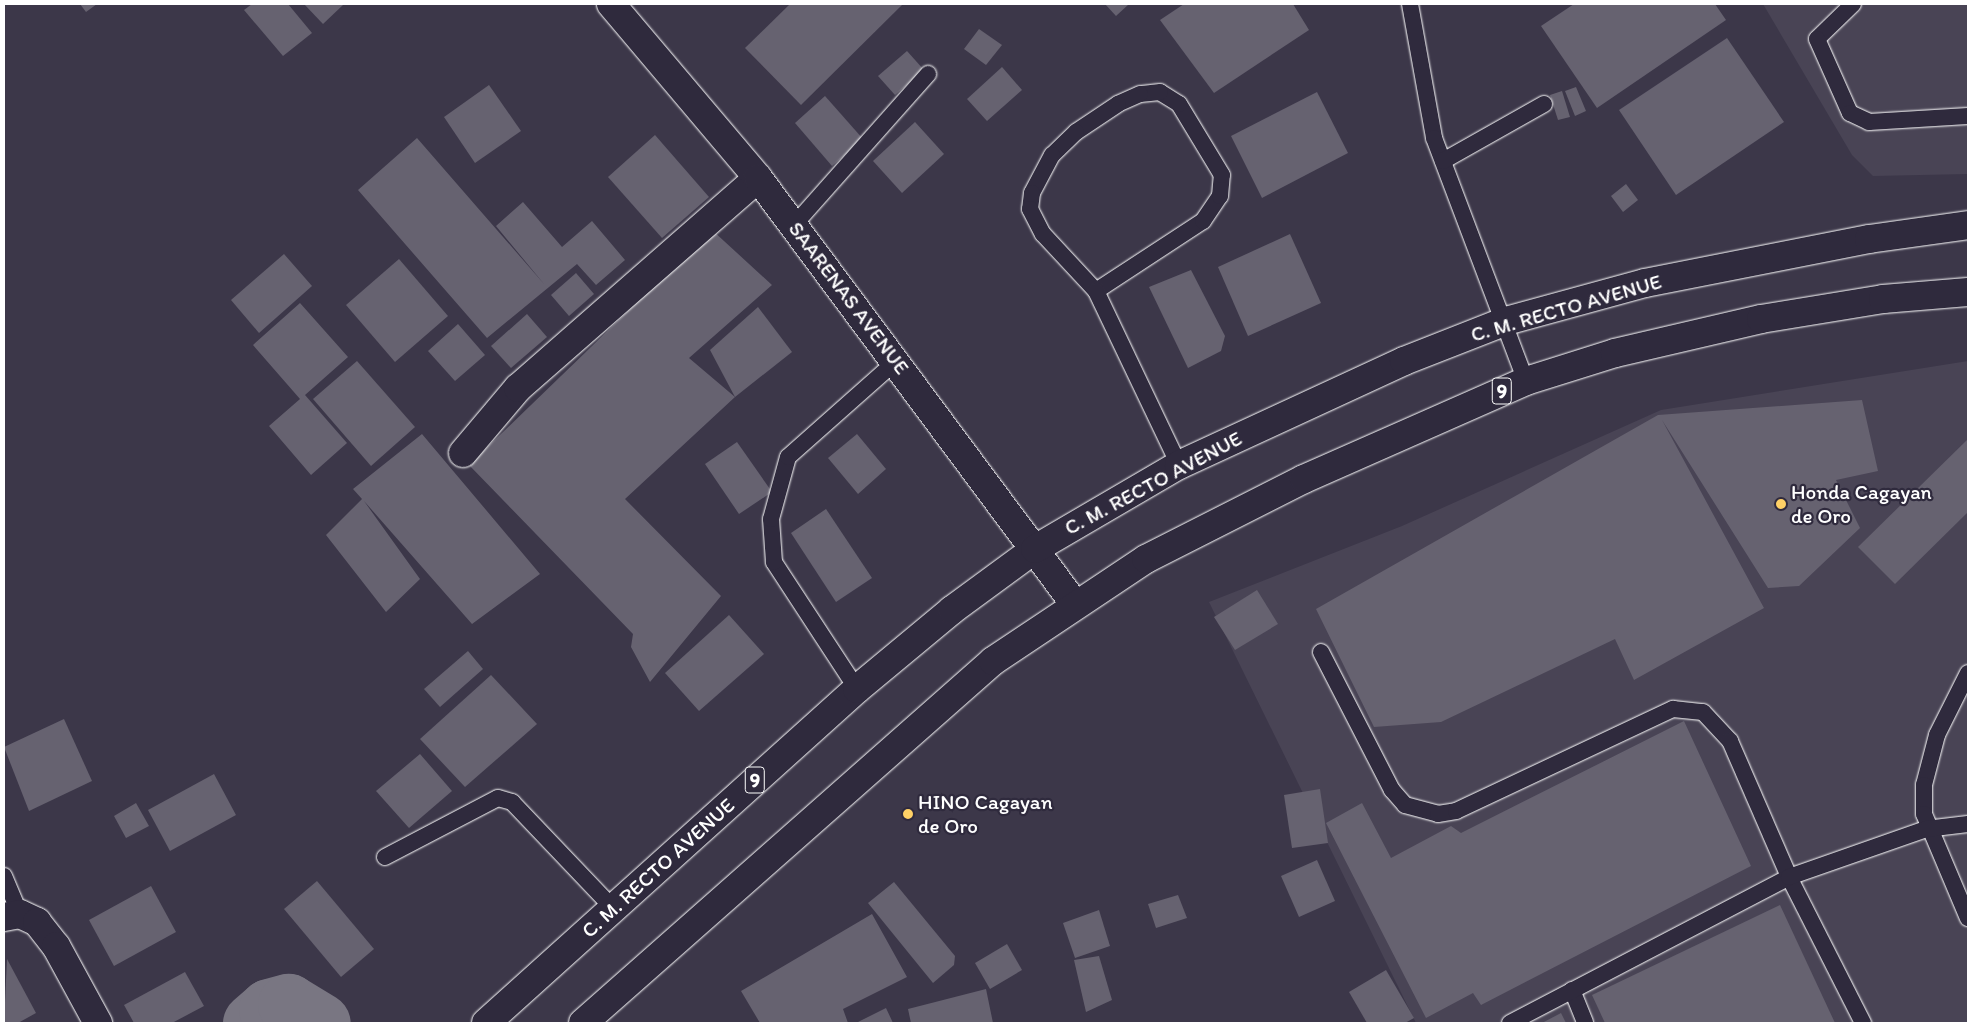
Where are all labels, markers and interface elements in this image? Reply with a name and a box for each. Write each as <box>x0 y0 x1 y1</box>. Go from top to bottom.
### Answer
street label: SAARENAS AVENUE <box>784 217 914 379</box>
street label: C. M. RECTO AVENUE <box>1468 269 1664 347</box>
road number: 9 <box>1491 374 1513 408</box>
street label: C. M. RECTO AVENUE <box>1061 426 1245 540</box>
place label: Honda Cagayan de Oro <box>1791 479 1933 529</box>
marker: Honda Cagayan de Oro <box>1775 498 1787 510</box>
road number: 9 <box>744 762 766 798</box>
place label: HINO Cagayan de Oro <box>918 789 1053 839</box>
street label: C. M. RECTO AVENUE <box>577 793 739 943</box>
marker: HINO Cagayan de Oro <box>902 808 914 820</box>

